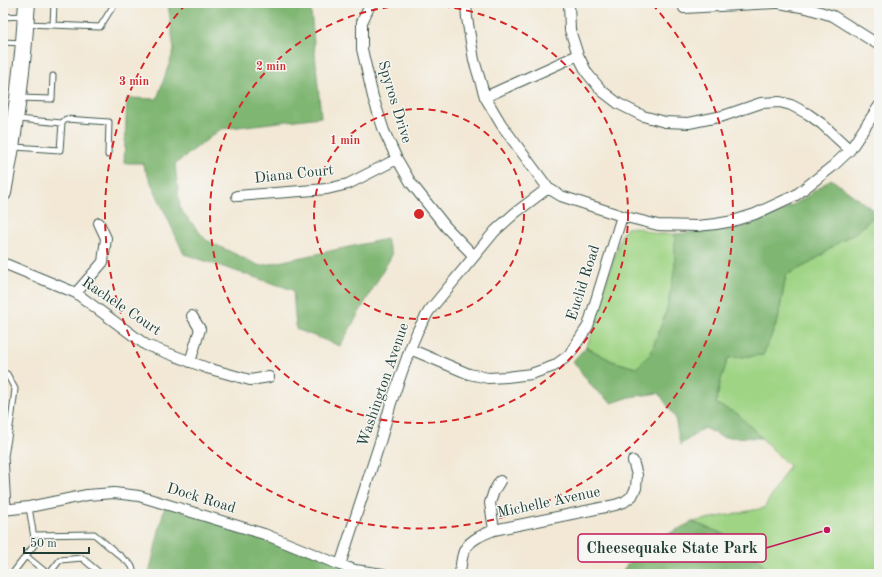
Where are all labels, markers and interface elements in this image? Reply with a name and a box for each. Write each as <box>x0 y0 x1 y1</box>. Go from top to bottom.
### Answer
street label: Spyros Drive <box>374 59 414 145</box>
text: 2 min <box>256 61 286 73</box>
text: 3 min <box>119 76 149 88</box>
text: 1 min <box>330 135 360 147</box>
street label: Diana Court <box>254 163 334 187</box>
centre of rings <box>412 207 426 221</box>
street label: Euclid Road <box>565 243 603 323</box>
street label: Rachele Court <box>79 275 163 339</box>
street label: Washington Avenue <box>356 321 412 449</box>
street label: Dock Road <box>165 481 237 517</box>
street label: Michelle Avenue <box>496 485 602 521</box>
scale bar <box>24 529 89 555</box>
callout: Cheesequake State Park <box>578 534 766 562</box>
text: 50 m <box>30 537 57 550</box>
text: Cheesequake State Park <box>586 541 758 557</box>

